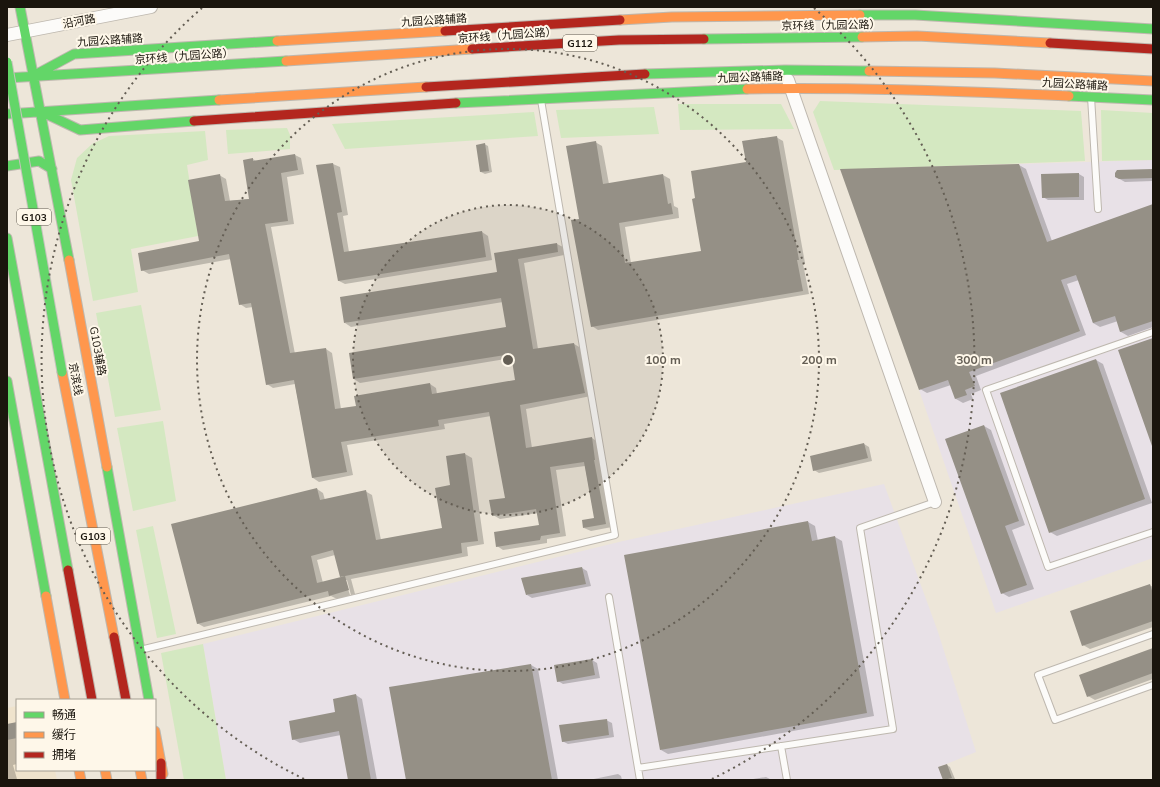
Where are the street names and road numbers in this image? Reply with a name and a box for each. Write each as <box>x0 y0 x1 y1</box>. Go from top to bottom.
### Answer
street label: 沿河路 <box>61 11 97 31</box>
street label: 九园公路辅路 <box>401 11 467 29</box>
street label: 京环线（九园公路） <box>781 17 881 33</box>
street label: 京环线（九园公路） <box>457 25 557 45</box>
street label: 九园公路辅路 <box>77 31 143 49</box>
road number: G112 <box>563 35 597 51</box>
street label: 京环线（九园公路） <box>134 46 234 66</box>
street label: 九园公路辅路 <box>717 69 783 85</box>
street label: 九园公路辅路 <box>1042 75 1108 93</box>
road number: G103 <box>17 209 51 225</box>
street label: G103辅路 <box>87 325 109 377</box>
street label: 京滨线 <box>66 361 86 397</box>
road number: G103 <box>76 528 110 544</box>

